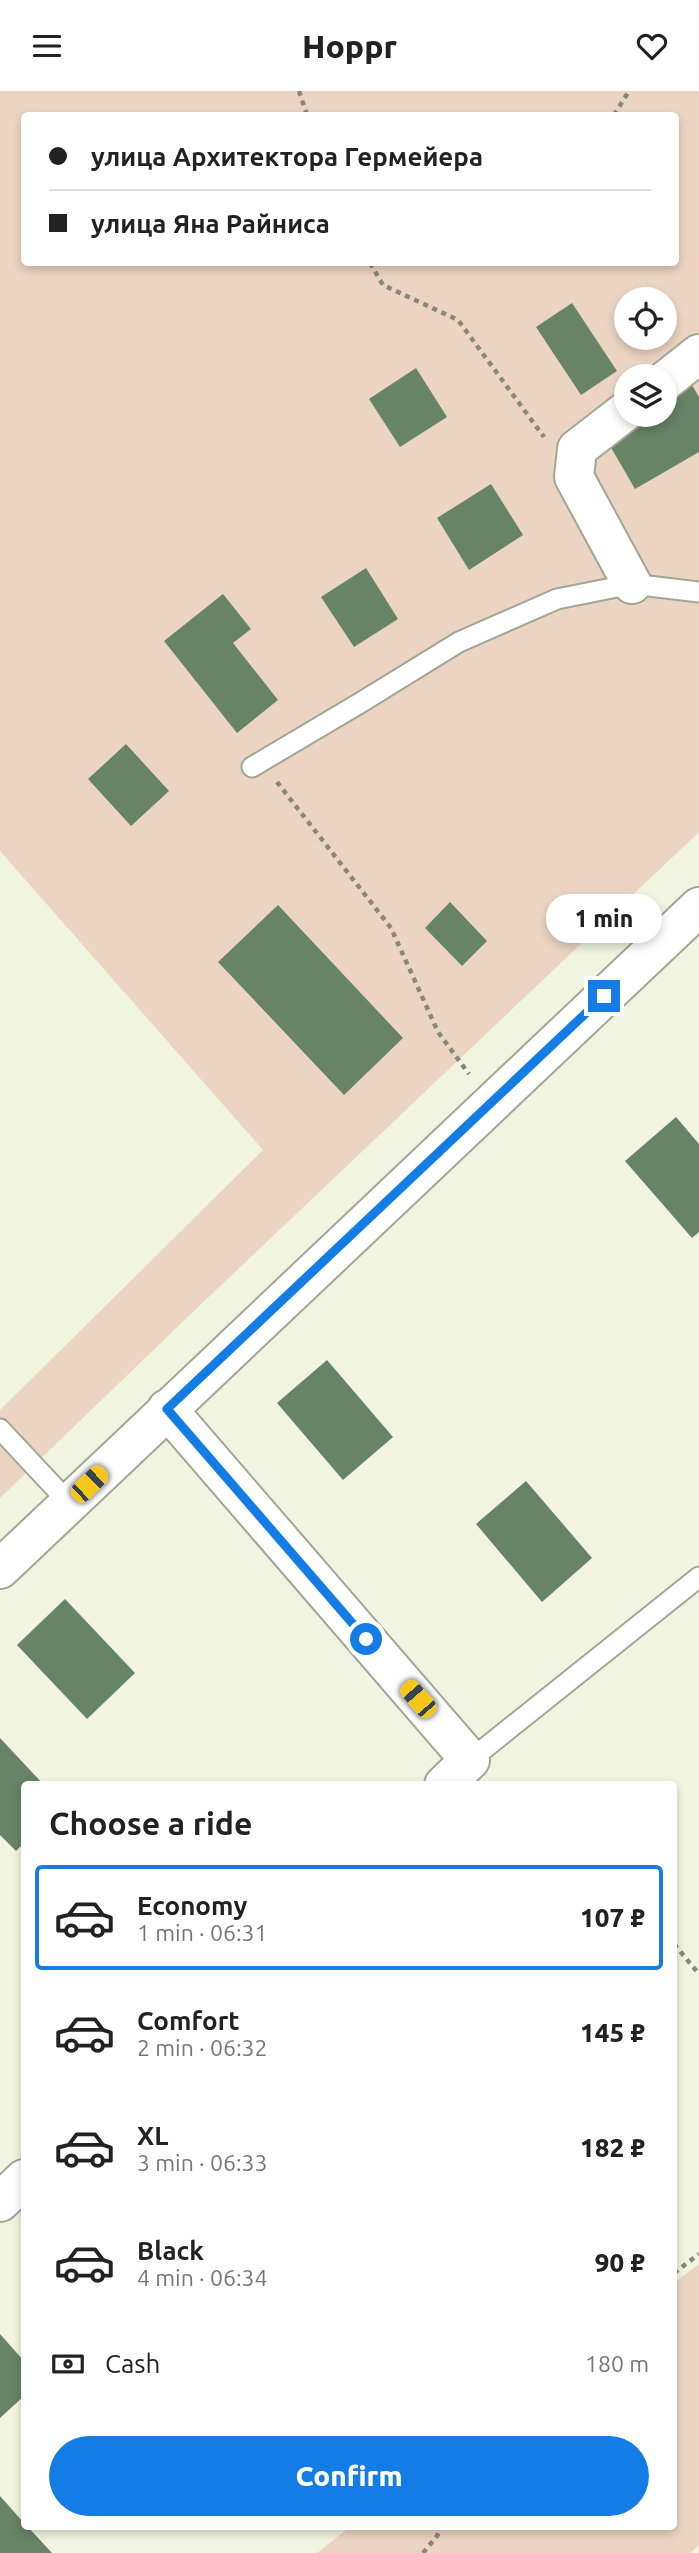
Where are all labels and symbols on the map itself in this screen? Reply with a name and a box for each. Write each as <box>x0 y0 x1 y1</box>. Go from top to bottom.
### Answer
callout: 1 min <box>546 895 662 943</box>
route end <box>588 980 620 1012</box>
car <box>67 1462 112 1506</box>
route start <box>350 1623 382 1655</box>
car <box>397 1676 440 1722</box>

